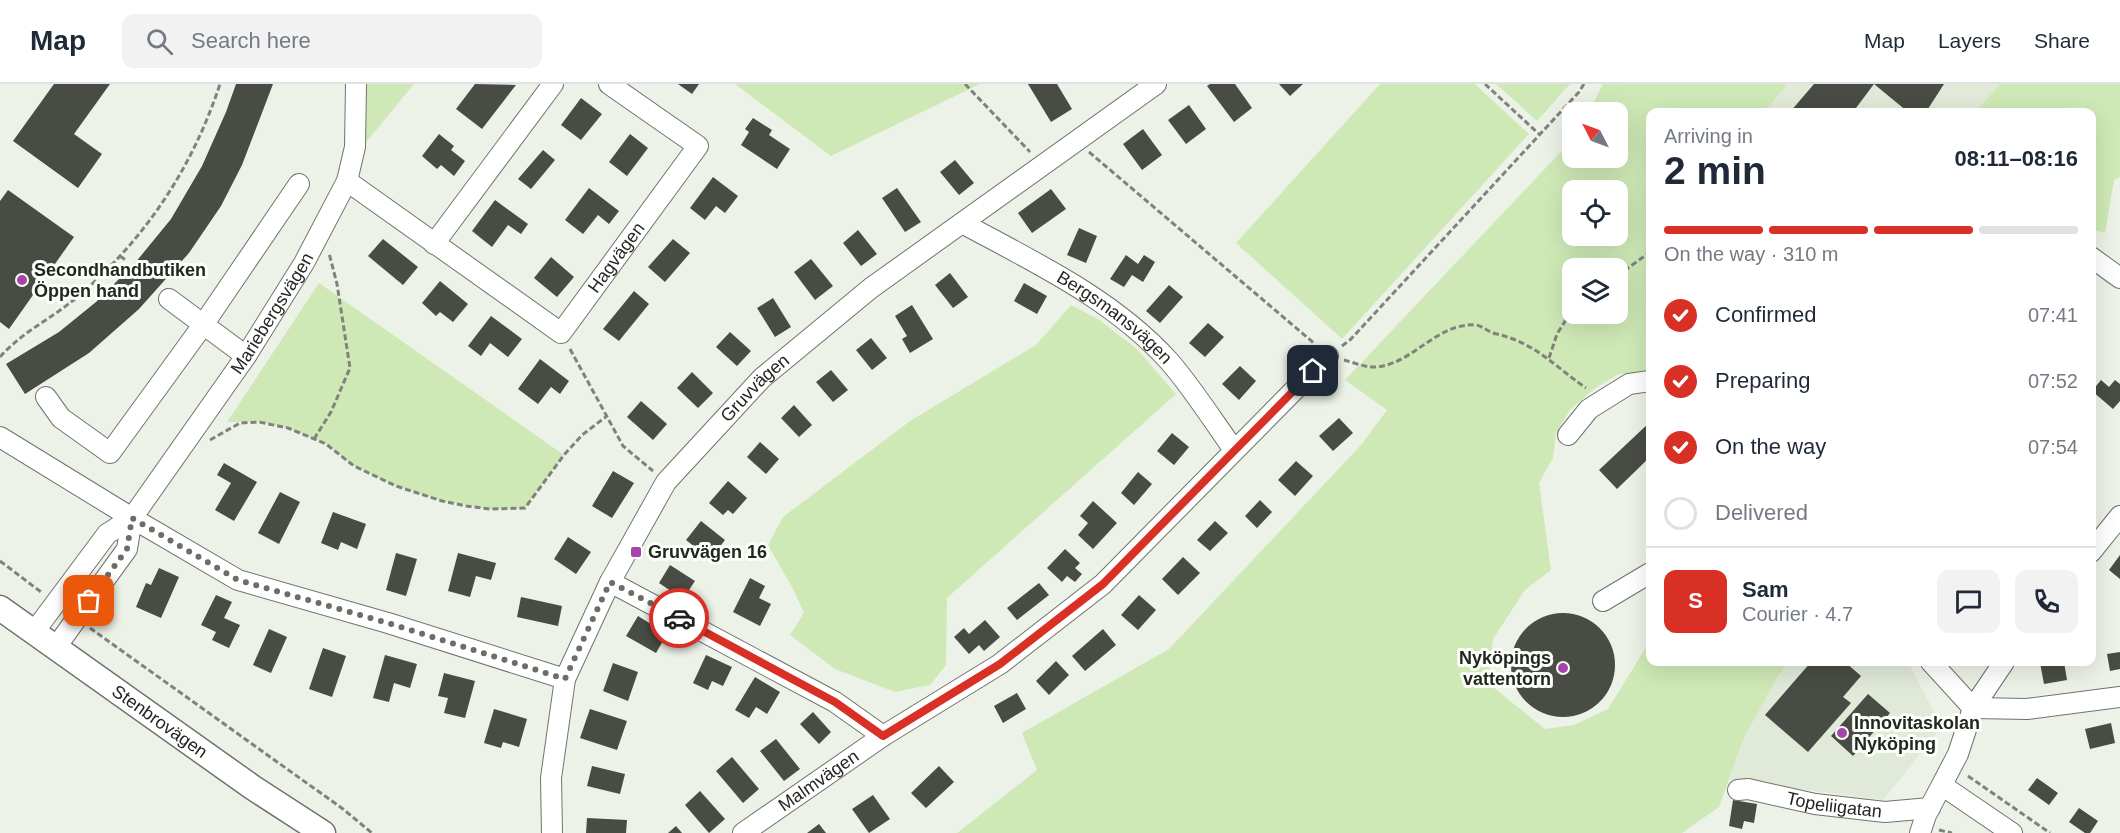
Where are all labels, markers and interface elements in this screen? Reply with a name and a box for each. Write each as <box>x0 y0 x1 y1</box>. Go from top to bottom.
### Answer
search box <box>122 14 542 68</box>
text: Map <box>30 25 86 56</box>
icon: search <box>143 25 176 58</box>
text: Search here <box>191 28 311 53</box>
text: Map <box>1864 29 1905 52</box>
text: Layers <box>1938 29 2001 52</box>
text: Share <box>2034 29 2090 52</box>
north arrow <box>1562 102 1628 168</box>
map controls <box>1562 102 1628 324</box>
text: Arriving in <box>1664 125 1753 147</box>
text: 08:11–08:16 <box>1954 146 2078 171</box>
text: 2 min <box>1664 149 1766 192</box>
button: locate <box>1562 180 1628 246</box>
street label: Hagvägen <box>584 219 649 297</box>
text: On the way · 310 m <box>1664 243 1839 265</box>
street label: Mariebergsvägen <box>227 250 317 378</box>
button: layers <box>1562 258 1628 324</box>
place label: Secondhandbutiken Öppen hand <box>34 260 206 301</box>
street label: Bergsmansvägen <box>1053 267 1176 368</box>
marker: Secondhandbutiken Öppen hand <box>15 273 29 287</box>
icon: check <box>1664 299 1697 332</box>
text: Confirmed <box>1715 302 1816 327</box>
text: 07:41 <box>2028 304 2078 326</box>
pin <box>1287 345 1338 396</box>
street label: Gruvvägen <box>717 350 793 426</box>
icon: home <box>1296 354 1329 387</box>
icon: check <box>1664 365 1697 398</box>
text: Preparing <box>1715 368 1810 393</box>
text: 07:52 <box>2028 370 2078 392</box>
icon: check <box>1664 431 1697 464</box>
text: On the way <box>1715 434 1826 459</box>
text: 07:54 <box>2028 436 2078 458</box>
text: Delivered <box>1715 500 1808 525</box>
place label: Gruvvägen 16 <box>648 542 767 562</box>
marker: Gruvvägen 16 <box>629 545 643 559</box>
button: chat <box>1937 570 2000 633</box>
button: phone <box>2015 570 2078 633</box>
pin <box>63 575 114 626</box>
text: Sam <box>1742 577 1788 602</box>
icon: bag <box>72 584 105 617</box>
courier <box>649 588 709 648</box>
text: S <box>1688 588 1703 613</box>
icon: car <box>663 602 696 635</box>
text: Courier · 4.7 <box>1742 603 1853 625</box>
place label: Nyköpings vattentorn <box>1459 648 1551 689</box>
marker: Nyköpings vattentorn <box>1556 661 1570 675</box>
street label: Stenbrovägen <box>108 681 211 762</box>
place label: Innovitaskolan Nyköping <box>1854 713 1980 754</box>
marker: Innovitaskolan Nyköping <box>1835 726 1849 740</box>
street label: Malmvägen <box>775 746 863 815</box>
street label: Topeliigatan <box>1785 788 1883 822</box>

